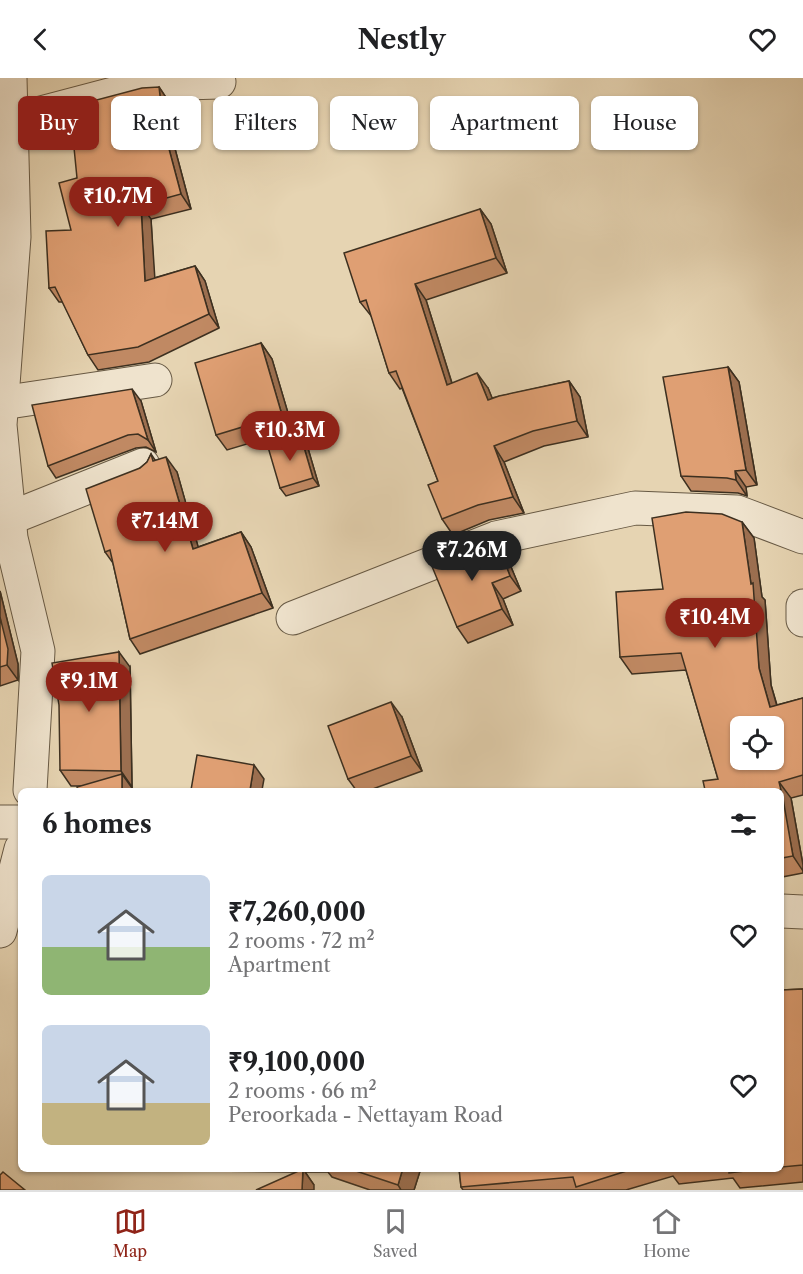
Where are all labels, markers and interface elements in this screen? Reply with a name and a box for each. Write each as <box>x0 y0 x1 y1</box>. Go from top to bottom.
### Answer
icon: back <box>24 23 57 56</box>
text: Nestly <box>357 23 446 56</box>
icon: heart <box>746 23 779 56</box>
chip: Buy <box>18 96 99 150</box>
chip: Rent <box>111 96 201 150</box>
chip: Filters <box>213 96 318 150</box>
chip: New <box>330 96 418 150</box>
chip: Apartment <box>430 96 579 150</box>
chip: House <box>591 96 698 150</box>
pin: ₹10.7M <box>69 177 167 228</box>
text: ₹10.7M <box>83 184 153 208</box>
pin: ₹10.3M <box>241 411 339 462</box>
text: ₹10.3M <box>255 418 325 442</box>
pin: ₹7.14M <box>116 502 214 553</box>
text: ₹7.14M <box>131 509 199 533</box>
pin: ₹7.26M <box>423 531 521 582</box>
text: ₹7.26M <box>436 538 508 562</box>
pin: ₹10.4M <box>666 598 764 649</box>
text: ₹10.4M <box>679 605 751 629</box>
pin: ₹9.1M <box>47 662 131 713</box>
text: ₹9.1M <box>60 669 118 693</box>
map controls <box>730 716 784 770</box>
button: locate <box>730 716 784 770</box>
text: 6 homes <box>42 808 152 840</box>
icon: filters <box>727 808 760 841</box>
text: ₹7,260,000 <box>228 896 366 928</box>
icon: home <box>90 899 162 971</box>
icon: heart <box>727 919 760 952</box>
text: 2 rooms · 72 m² <box>228 929 375 953</box>
text: Apartment <box>228 953 331 977</box>
text: ₹9,100,000 <box>228 1046 365 1078</box>
icon: home <box>90 1049 162 1121</box>
icon: heart <box>727 1069 760 1102</box>
text: 2 rooms · 66 m² <box>228 1079 377 1103</box>
text: Peroorkada - Nettayam Road <box>228 1103 503 1127</box>
tab: Map <box>113 1205 147 1261</box>
tab: Saved <box>373 1205 417 1261</box>
tab: Home <box>643 1205 690 1261</box>

